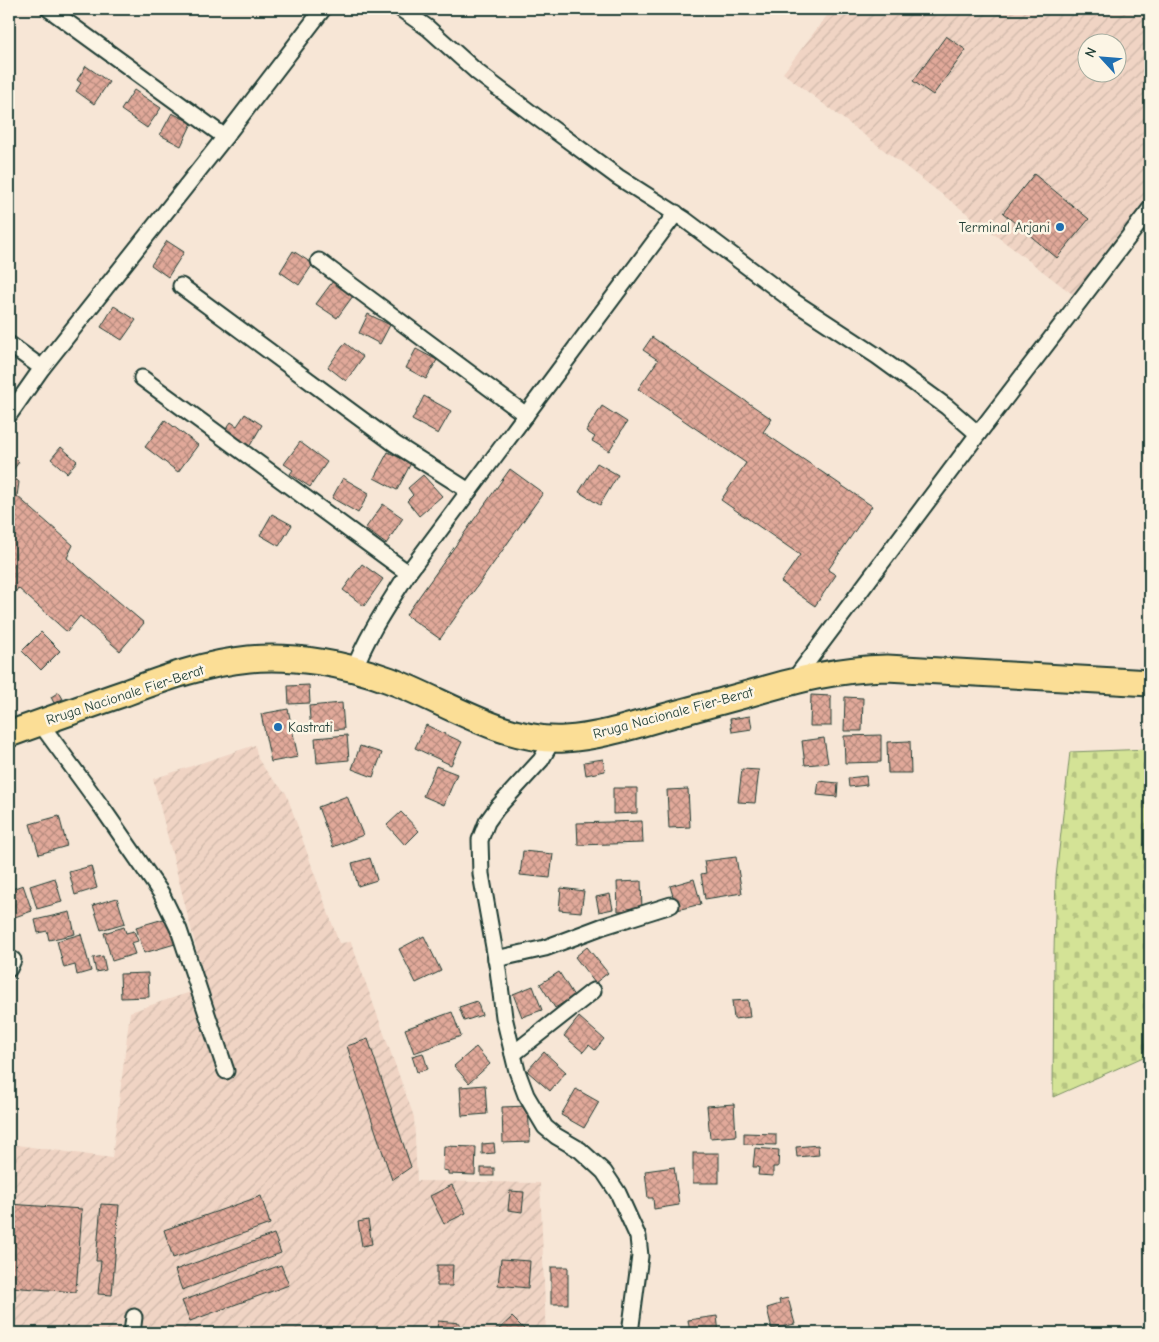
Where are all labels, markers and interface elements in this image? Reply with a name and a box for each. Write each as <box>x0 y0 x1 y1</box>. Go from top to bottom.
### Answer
north arrow <box>1076 32 1126 82</box>
text: N <box>1081 45 1100 60</box>
place label: Terminal Arjani <box>959 219 1050 236</box>
marker: Terminal Arjani <box>1054 221 1066 233</box>
street label: Rruga Nacionale Fier-Berat <box>44 661 207 729</box>
street label: Rruga Nacionale Fier-Berat <box>591 683 756 743</box>
place label: Kastrati <box>288 719 333 736</box>
marker: Kastrati <box>272 721 284 733</box>

